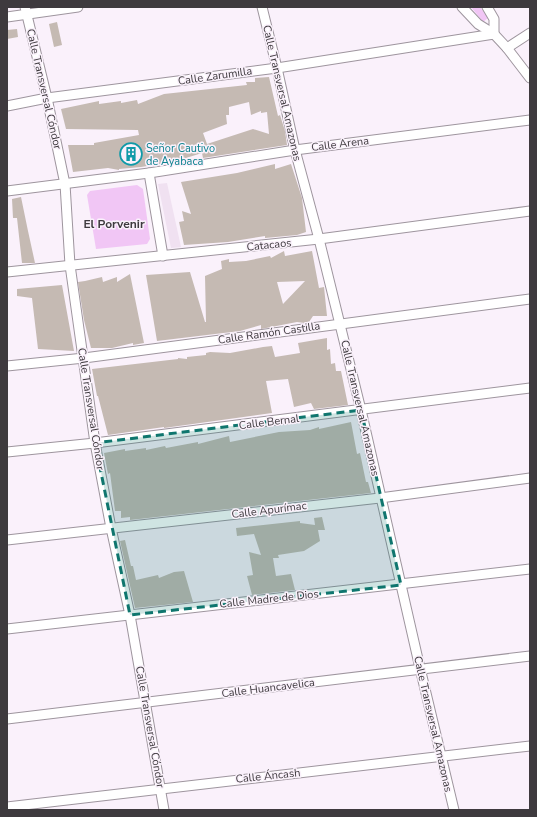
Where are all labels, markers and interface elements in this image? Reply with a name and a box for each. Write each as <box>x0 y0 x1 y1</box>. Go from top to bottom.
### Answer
street label: Calle Transversal Amazonas <box>259 23 305 163</box>
street label: Calle Transversal Cóndor <box>23 27 65 151</box>
street label: Calle Zarumilla <box>177 63 253 89</box>
street label: Calle Arena <box>310 133 370 155</box>
building icon: Señor Cautivo de Ayabaca <box>118 141 144 167</box>
place label: Señor Cautivo de Ayabaca <box>146 141 215 169</box>
district label: El Porvenir <box>83 216 145 232</box>
street label: Catacaos <box>246 235 292 255</box>
street label: Calle Ramón Castilla <box>217 318 321 348</box>
street label: Calle Transversal Amazonas <box>337 338 383 478</box>
street label: Calle Transversal Cóndor <box>74 347 108 471</box>
street label: Calle Bernal <box>238 411 301 433</box>
street label: Calle Apurímac <box>231 498 307 522</box>
street label: Calle Madre de Dios <box>219 586 319 612</box>
street label: Calle Transversal Amazonas <box>410 654 456 794</box>
street label: Calle Transversal Cóndor <box>132 665 168 789</box>
street label: Calle Huancavelica <box>221 675 316 701</box>
street label: Calle Áncash <box>235 764 301 787</box>

